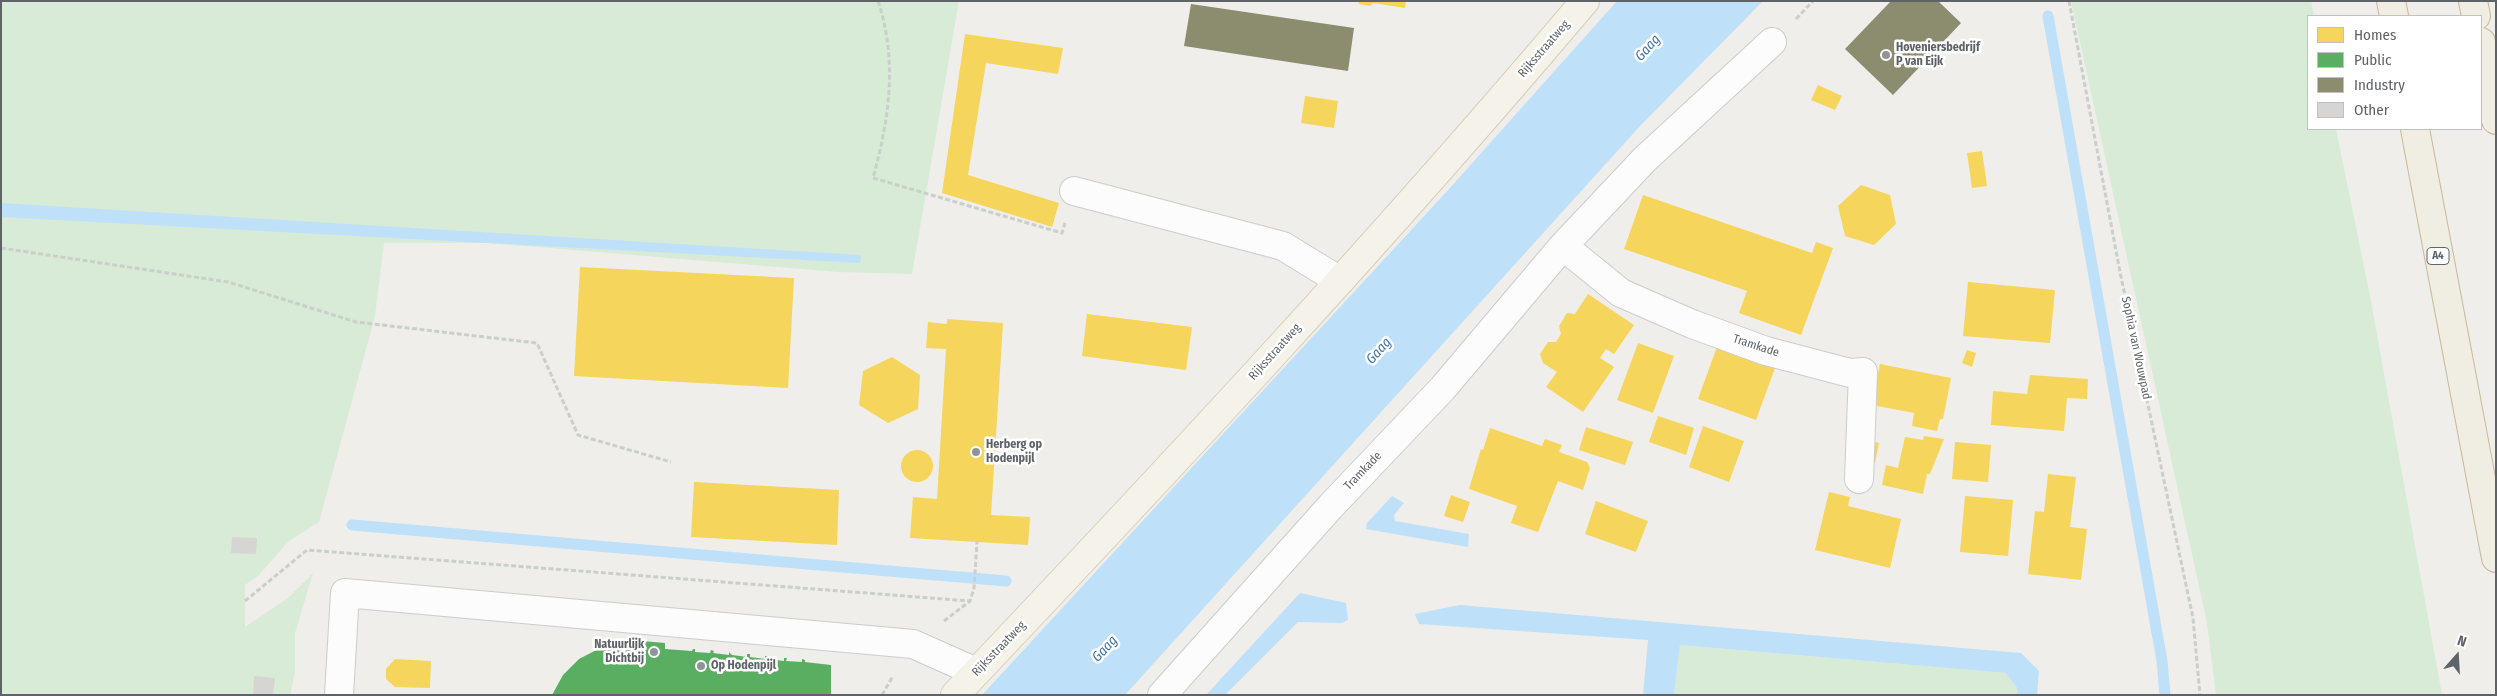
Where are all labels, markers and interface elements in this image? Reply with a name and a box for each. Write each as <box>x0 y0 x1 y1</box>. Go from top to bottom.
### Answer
legend <box>2307 15 2482 130</box>
street label: Rijksstraatweg <box>1515 17 1573 81</box>
text: Homes <box>2354 26 2396 44</box>
water label: Gaag <box>1632 31 1664 65</box>
place label: Hoveniersbedrijf P van Eijk <box>1896 41 1980 69</box>
marker: Hoveniersbedrijf P van Eijk <box>1880 49 1892 61</box>
text: Public <box>2354 51 2391 69</box>
text: Industry <box>2354 76 2405 94</box>
text: Other <box>2354 101 2389 119</box>
road number: A4 <box>2427 248 2449 264</box>
street label: Sophia van Wouwpad <box>2118 295 2154 401</box>
street label: Rijksstraatweg <box>1246 321 1304 383</box>
street label: Tramkade <box>1731 332 1781 360</box>
water label: Gaag <box>1363 334 1395 368</box>
place label: Herberg op Hodenpijl <box>986 438 1042 466</box>
marker: Herberg op Hodenpijl <box>970 446 982 458</box>
street label: Tramkade <box>1341 449 1385 493</box>
street label: Rijksstraatweg <box>969 618 1029 680</box>
north arrow <box>2432 631 2482 681</box>
water label: Gaag <box>1089 632 1121 666</box>
text: N <box>2455 632 2469 651</box>
place label: Natuurlijk Dichtbij <box>594 638 644 666</box>
marker: Natuurlijk Dichtbij <box>648 646 660 658</box>
place label: Op Hodenpijl <box>711 659 776 673</box>
marker: Op Hodenpijl <box>695 660 707 672</box>

